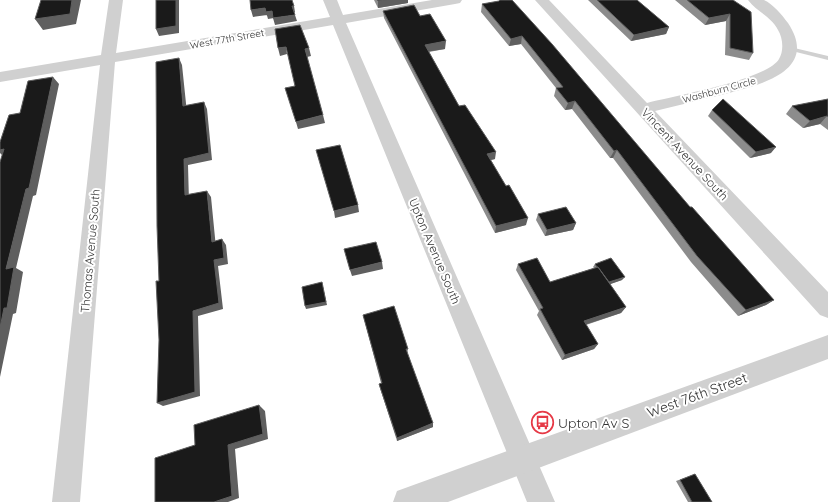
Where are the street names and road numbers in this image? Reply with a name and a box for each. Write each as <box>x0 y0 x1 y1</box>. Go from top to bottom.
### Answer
street label: West 77th Street <box>189 26 266 52</box>
street label: Washburn Circle <box>681 74 757 106</box>
street label: Vincent Avenue South <box>638 105 732 203</box>
street label: Thomas Avenue South <box>77 188 103 314</box>
street label: Upton Avenue South <box>406 196 464 306</box>
street label: West 76th Street <box>644 368 750 421</box>

